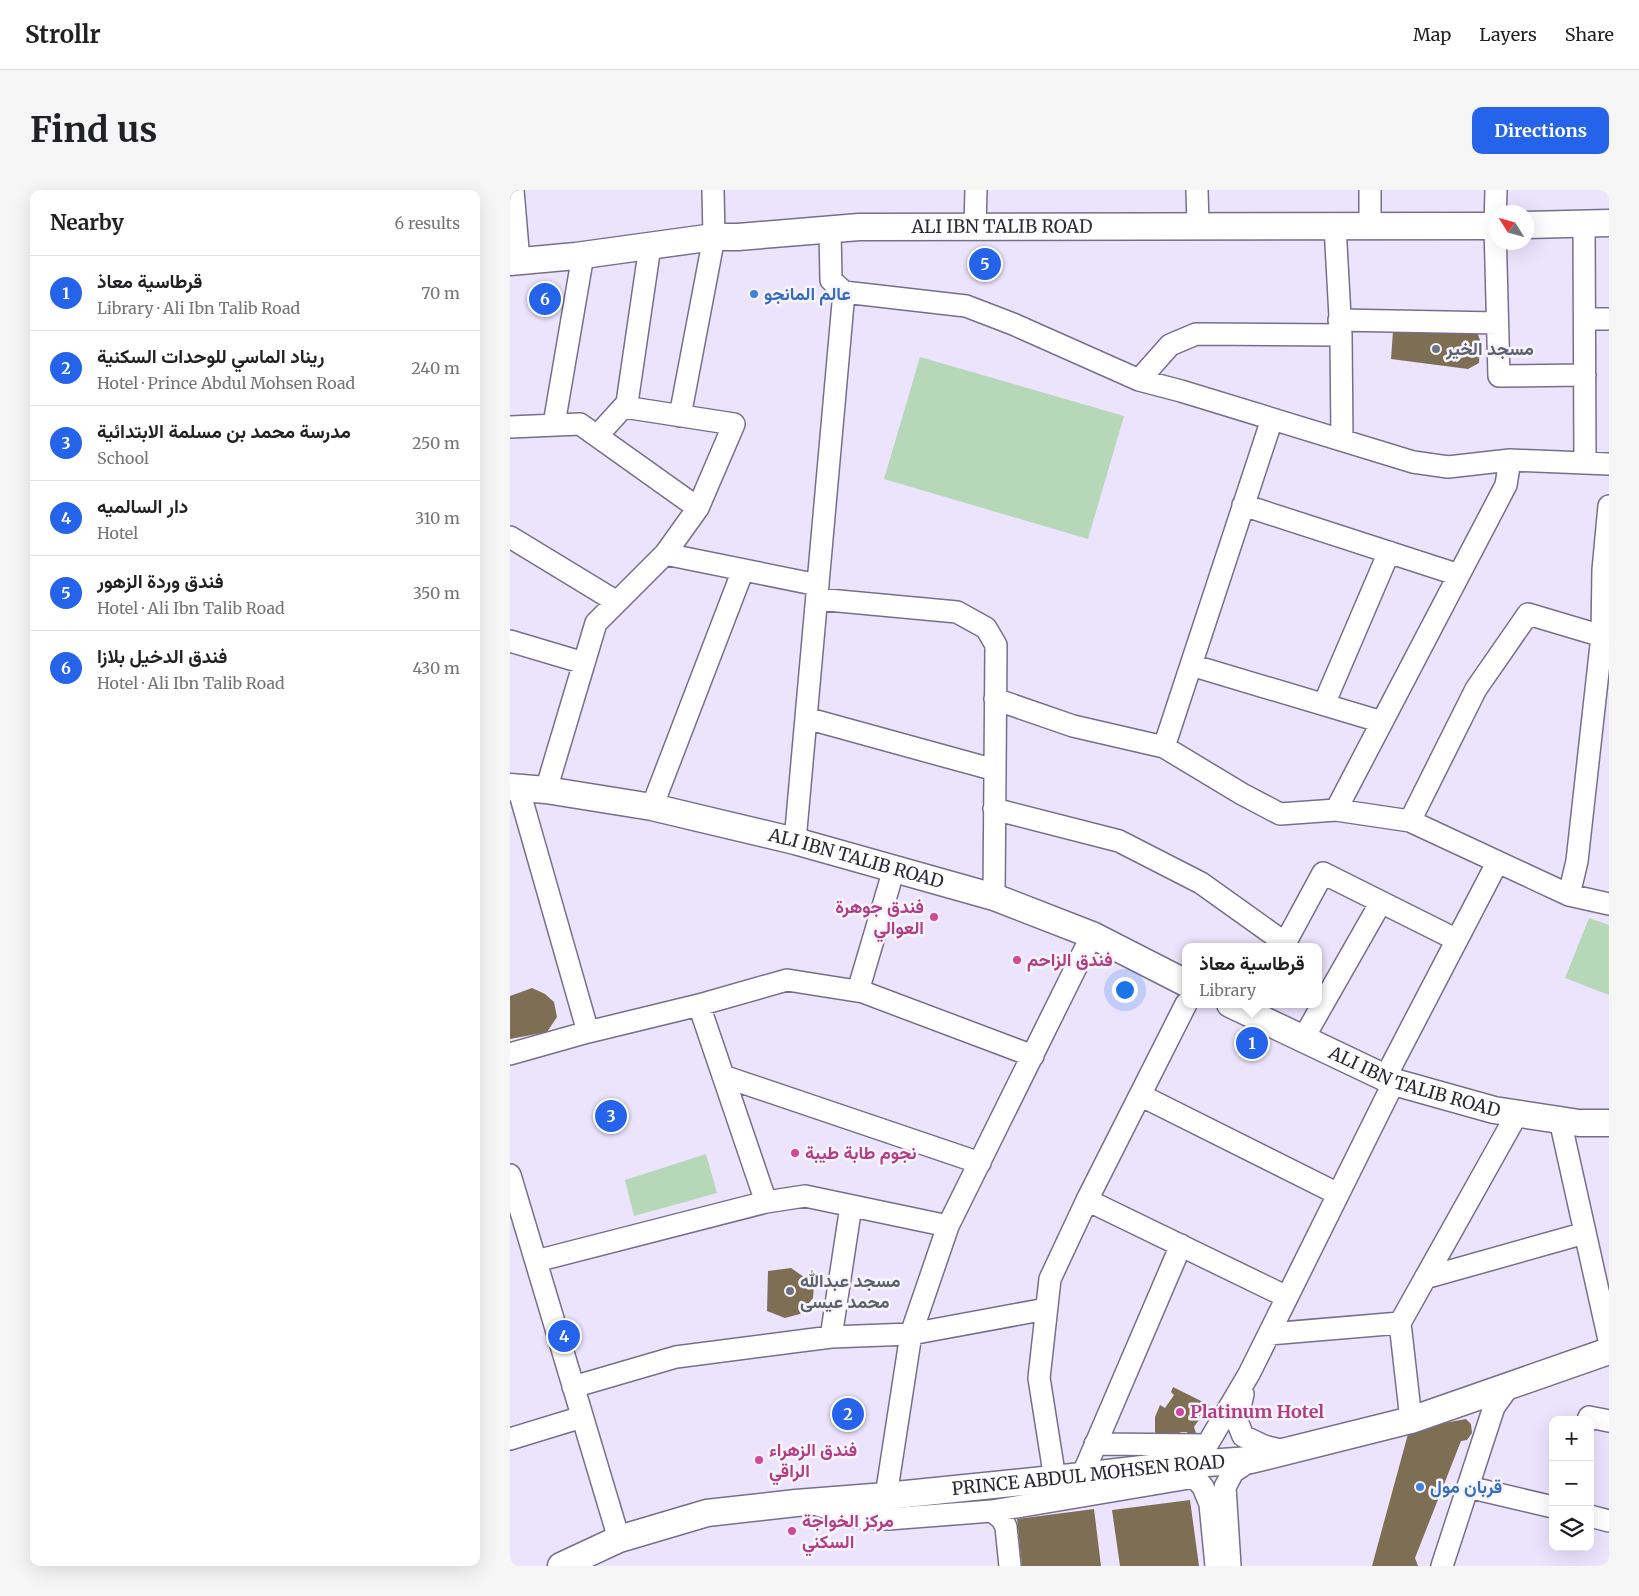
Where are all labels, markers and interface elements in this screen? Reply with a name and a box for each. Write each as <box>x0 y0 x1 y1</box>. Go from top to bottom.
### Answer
text: Strollr <box>25 19 101 50</box>
text: Map <box>1413 23 1451 46</box>
text: Layers <box>1479 23 1537 46</box>
text: Share <box>1565 23 1614 46</box>
button: Directions <box>1472 107 1609 154</box>
text: Find us <box>30 108 157 152</box>
north arrow <box>1489 205 1534 250</box>
text: Nearby <box>50 209 124 236</box>
text: 6 results <box>395 213 460 233</box>
street label: ALI IBN TALIB ROAD <box>911 215 1092 238</box>
pin: 5 <box>969 245 1001 283</box>
text: قرطاسية معاذ <box>97 269 202 293</box>
pin: 6 <box>529 280 561 318</box>
place label: عالم المانجو <box>764 282 851 306</box>
text: 1 <box>62 283 70 303</box>
text: 70 m <box>421 283 460 303</box>
marker: عالم المانجو <box>748 288 760 300</box>
text: Library · Ali Ibn Talib Road <box>97 298 300 318</box>
place label: مسجد الخير <box>1445 337 1534 360</box>
marker: مسجد الخير <box>1430 343 1442 355</box>
text: ريناد الماسي للوحدات السكنية <box>97 344 324 368</box>
text: 2 <box>61 358 71 378</box>
text: 240 m <box>411 358 460 378</box>
text: Hotel · Prince Abdul Mohsen Road <box>97 373 355 393</box>
text: مدرسة محمد بن مسلمة الابتدائية <box>97 419 351 443</box>
text: 3 <box>61 433 71 453</box>
text: 250 m <box>412 433 460 453</box>
text: School <box>97 448 149 468</box>
text: دار السالميه <box>97 494 188 518</box>
text: 4 <box>61 508 71 528</box>
text: 310 m <box>415 508 460 528</box>
text: Hotel <box>97 523 138 543</box>
text: فندق وردة الزهور <box>97 569 224 593</box>
text: 5 <box>61 583 71 603</box>
text: 350 m <box>413 583 460 603</box>
text: Hotel · Ali Ibn Talib Road <box>97 598 285 618</box>
text: فندق الدخيل بلازا <box>97 644 227 668</box>
text: 6 <box>61 658 71 678</box>
text: 430 m <box>413 658 460 678</box>
text: Hotel · Ali Ibn Talib Road <box>97 673 285 693</box>
street label: ALI IBN TALIB ROAD <box>765 823 946 893</box>
place label: فندق جوهرة العوالي <box>835 895 924 943</box>
marker: فندق جوهرة العوالي <box>928 911 940 923</box>
popup <box>1182 943 1322 1008</box>
place label: فندق الزاحم <box>1027 948 1113 972</box>
text: قرطاسية معاذ <box>1199 951 1305 975</box>
marker: فندق الزاحم <box>1011 954 1023 966</box>
your location <box>1112 977 1138 1003</box>
text: Library <box>1199 980 1256 1000</box>
pin: 1 <box>1236 1024 1268 1062</box>
street label: ALI IBN TALIB ROAD <box>1324 1040 1503 1122</box>
pin: 3 <box>595 1097 627 1135</box>
place label: نجوم طابة طيبة <box>805 1141 916 1165</box>
marker: نجوم طابة طيبة <box>789 1147 801 1159</box>
place label: مسجد عبدالله محمد عيسى <box>800 1269 901 1313</box>
marker: مسجد عبدالله محمد عيسى <box>784 1285 796 1297</box>
pin: 4 <box>548 1317 580 1355</box>
pin: 2 <box>832 1395 864 1433</box>
place label: Platinum Hotel <box>1190 1400 1324 1423</box>
marker: Platinum Hotel <box>1174 1406 1186 1418</box>
map controls <box>1549 1416 1594 1551</box>
button: + <box>1549 1416 1594 1461</box>
place label: فندق الزهراء الراقي <box>769 1438 857 1486</box>
street label: PRINCE ABDUL MOHSEN ROAD <box>951 1450 1226 1500</box>
marker: فندق الزهراء الراقي <box>753 1454 765 1466</box>
button: − <box>1549 1461 1594 1506</box>
place label: قربان مول <box>1430 1475 1502 1498</box>
marker: قربان مول <box>1414 1481 1426 1493</box>
button: layers <box>1549 1506 1594 1551</box>
place label: مركز الخواجة السكني <box>802 1509 894 1557</box>
marker: مركز الخواجة السكني <box>786 1525 798 1537</box>

